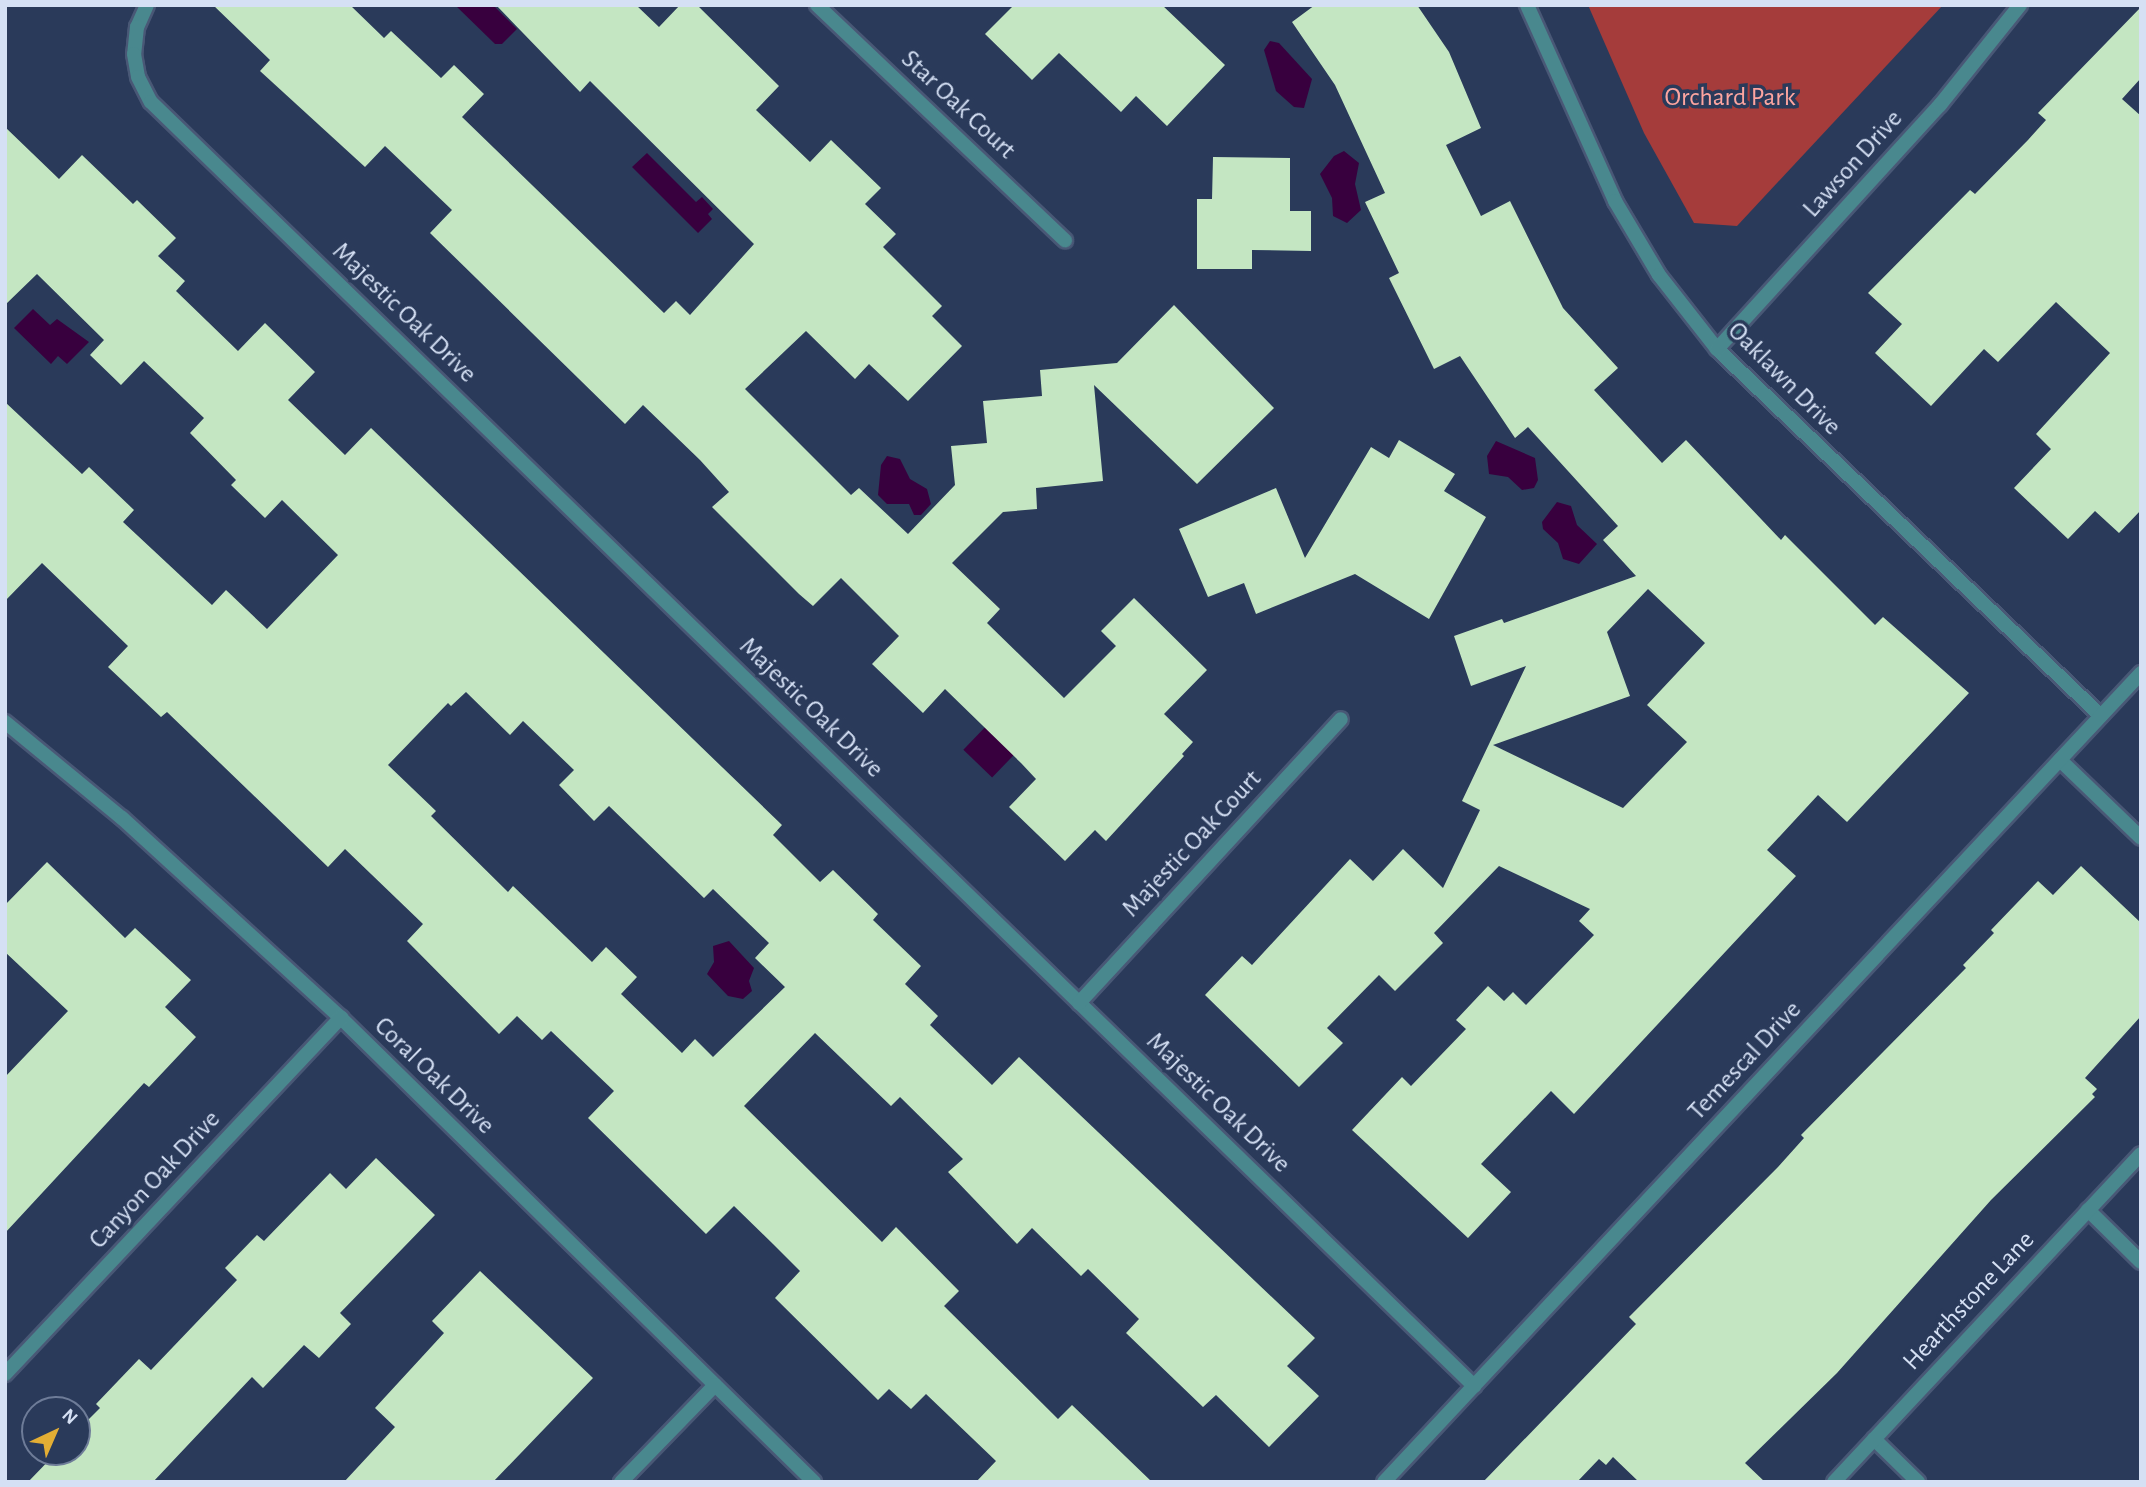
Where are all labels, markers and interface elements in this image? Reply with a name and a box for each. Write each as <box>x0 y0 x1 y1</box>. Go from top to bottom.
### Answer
street label: Star Oak Court <box>894 44 1022 166</box>
park label: Orchard Park <box>1664 82 1796 114</box>
street label: Lawson Drive <box>1797 104 1909 224</box>
street label: Majestic Oak Drive <box>325 236 483 390</box>
street label: Oaklawn Drive <box>1721 316 1847 442</box>
street label: Majestic Oak Drive <box>732 631 890 785</box>
street label: Majestic Oak Court <box>1116 764 1268 924</box>
street label: Temescal Drive <box>1682 995 1808 1127</box>
street label: Coral Oak Drive <box>367 1011 501 1141</box>
street label: Majestic Oak Drive <box>1139 1026 1297 1180</box>
street label: Canyon Oak Drive <box>83 1104 227 1256</box>
street label: Hearthstone Lane <box>1897 1225 2041 1377</box>
north arrow <box>21 1396 91 1466</box>
text: N <box>58 1406 81 1428</box>

